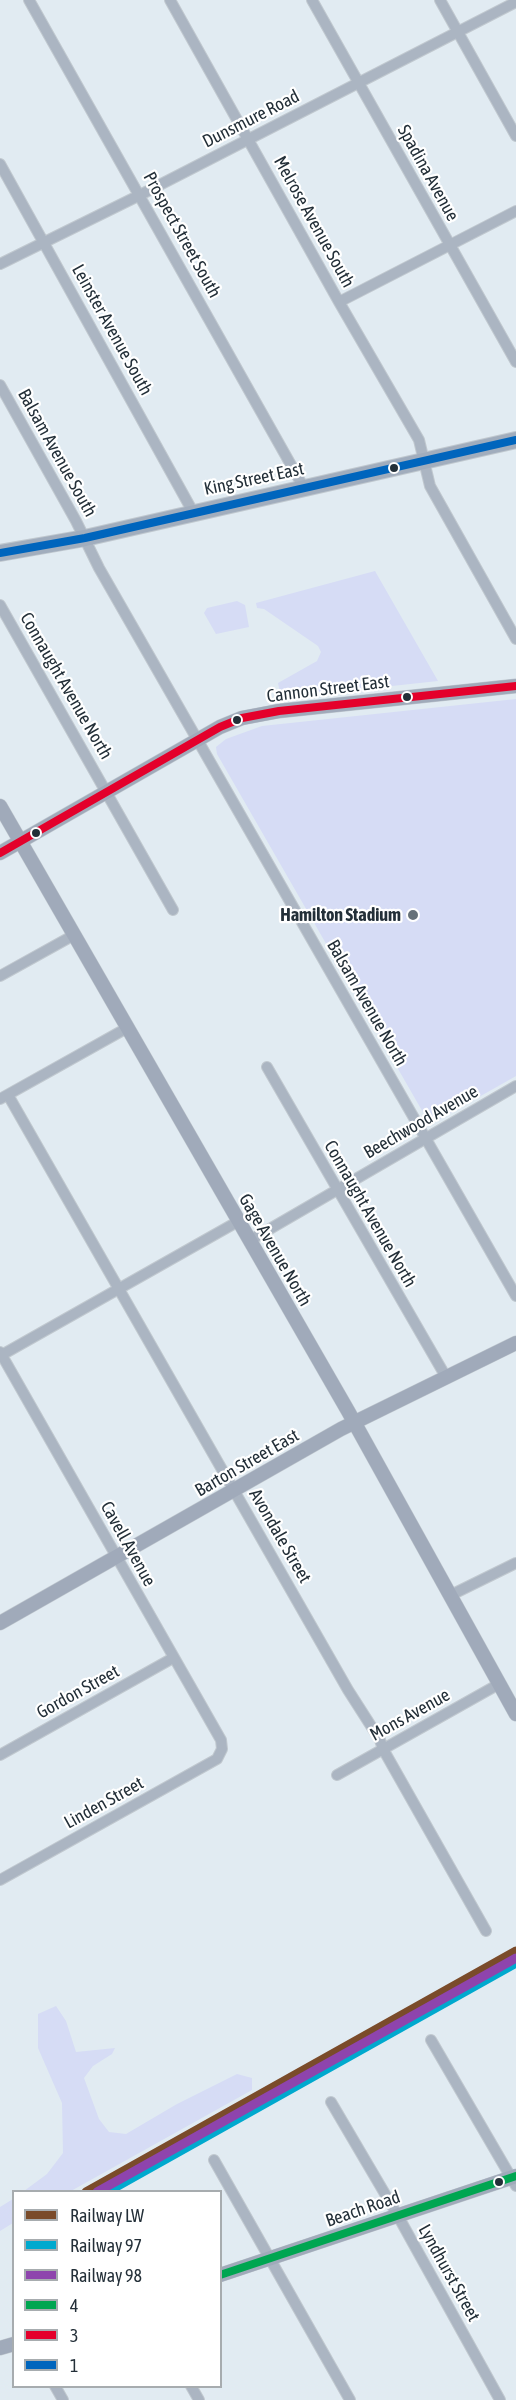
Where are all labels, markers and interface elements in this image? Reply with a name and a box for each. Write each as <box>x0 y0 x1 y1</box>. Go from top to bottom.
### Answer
street label: Dunsmure Road <box>199 85 303 153</box>
street label: Spadina Avenue <box>393 121 463 225</box>
street label: Melrose Avenue South <box>269 153 359 291</box>
street label: Prospect Street South <box>139 168 225 302</box>
street label: Leinster Avenue South <box>67 261 157 399</box>
street label: Balsam Avenue South <box>13 385 101 521</box>
street label: King Street East <box>202 458 306 500</box>
unlabelled marker <box>388 462 400 474</box>
street label: Connaught Avenue North <box>15 609 117 763</box>
street label: Cannon Street East <box>266 671 390 707</box>
unlabelled marker <box>401 691 413 703</box>
unlabelled marker <box>231 714 243 726</box>
unlabelled marker <box>30 827 42 839</box>
place label: Hamilton Stadium <box>280 904 401 926</box>
marker: Hamilton Stadium <box>406 908 420 922</box>
street label: Balsam Avenue North <box>322 936 412 1070</box>
street label: Beechwood Avenue <box>360 1081 482 1163</box>
street label: Connaught Avenue North <box>319 1137 421 1291</box>
street label: Gage Avenue North <box>234 1190 316 1310</box>
street label: Barton Street East <box>191 1425 303 1501</box>
street label: Avondale Street <box>244 1485 316 1587</box>
street label: Cavell Avenue <box>96 1498 160 1590</box>
street label: Gordon Street <box>33 1660 123 1724</box>
street label: Mons Avenue <box>366 1684 454 1746</box>
street label: Linden Street <box>61 1772 147 1834</box>
unlabelled marker <box>493 2176 505 2188</box>
street label: Beach Road <box>323 2186 403 2232</box>
legend <box>12 2190 222 2388</box>
text: Railway LW <box>70 2205 144 2226</box>
street label: Lyndhurst Street <box>414 2221 484 2325</box>
text: Railway 97 <box>70 2235 142 2256</box>
text: Railway 98 <box>70 2265 142 2286</box>
text: 4 <box>70 2295 78 2316</box>
text: 3 <box>70 2325 78 2346</box>
text: 1 <box>70 2355 78 2376</box>

